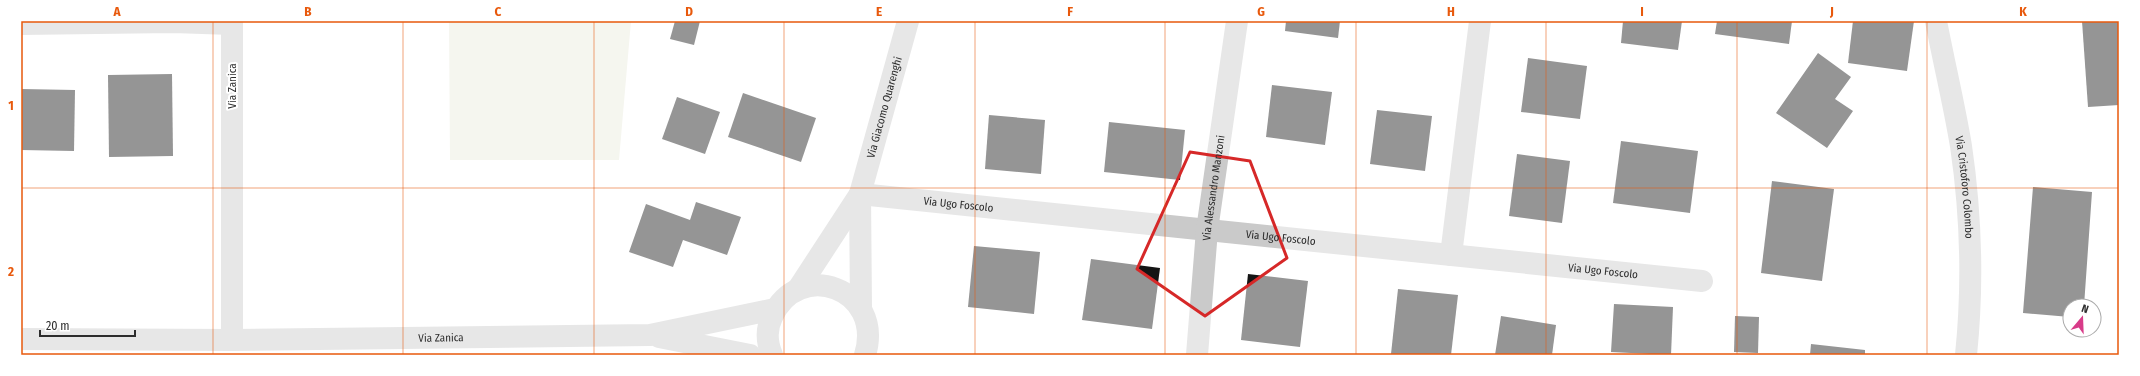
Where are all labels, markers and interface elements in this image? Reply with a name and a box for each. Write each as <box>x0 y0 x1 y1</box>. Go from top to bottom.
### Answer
text: A <box>112 4 121 19</box>
text: B <box>304 4 312 19</box>
text: C <box>495 4 502 19</box>
text: D <box>685 4 693 19</box>
text: E <box>876 4 882 19</box>
text: F <box>1067 4 1073 19</box>
text: G <box>1257 4 1265 19</box>
text: H <box>1447 4 1455 19</box>
text: I <box>1640 4 1644 19</box>
text: J <box>1829 4 1834 19</box>
text: K <box>2019 4 2027 19</box>
street label: Via Giacomo Quarenghi <box>864 55 905 160</box>
street label: Via Zanica <box>226 63 239 109</box>
text: 1 <box>8 98 14 113</box>
street label: Via Alessandro Manzoni <box>1200 134 1228 241</box>
street label: Via Cristoforo Colombo <box>1952 135 1976 239</box>
street label: Via Ugo Foscolo <box>923 195 994 215</box>
street label: Via Ugo Foscolo <box>1245 228 1316 248</box>
street label: Via Ugo Foscolo <box>1567 261 1639 281</box>
text: 2 <box>7 264 14 279</box>
north arrow <box>2062 298 2102 338</box>
text: N <box>2080 302 2090 316</box>
scale bar <box>40 312 135 338</box>
text: 20 m <box>46 319 70 333</box>
street label: Via Zanica <box>418 331 464 345</box>

